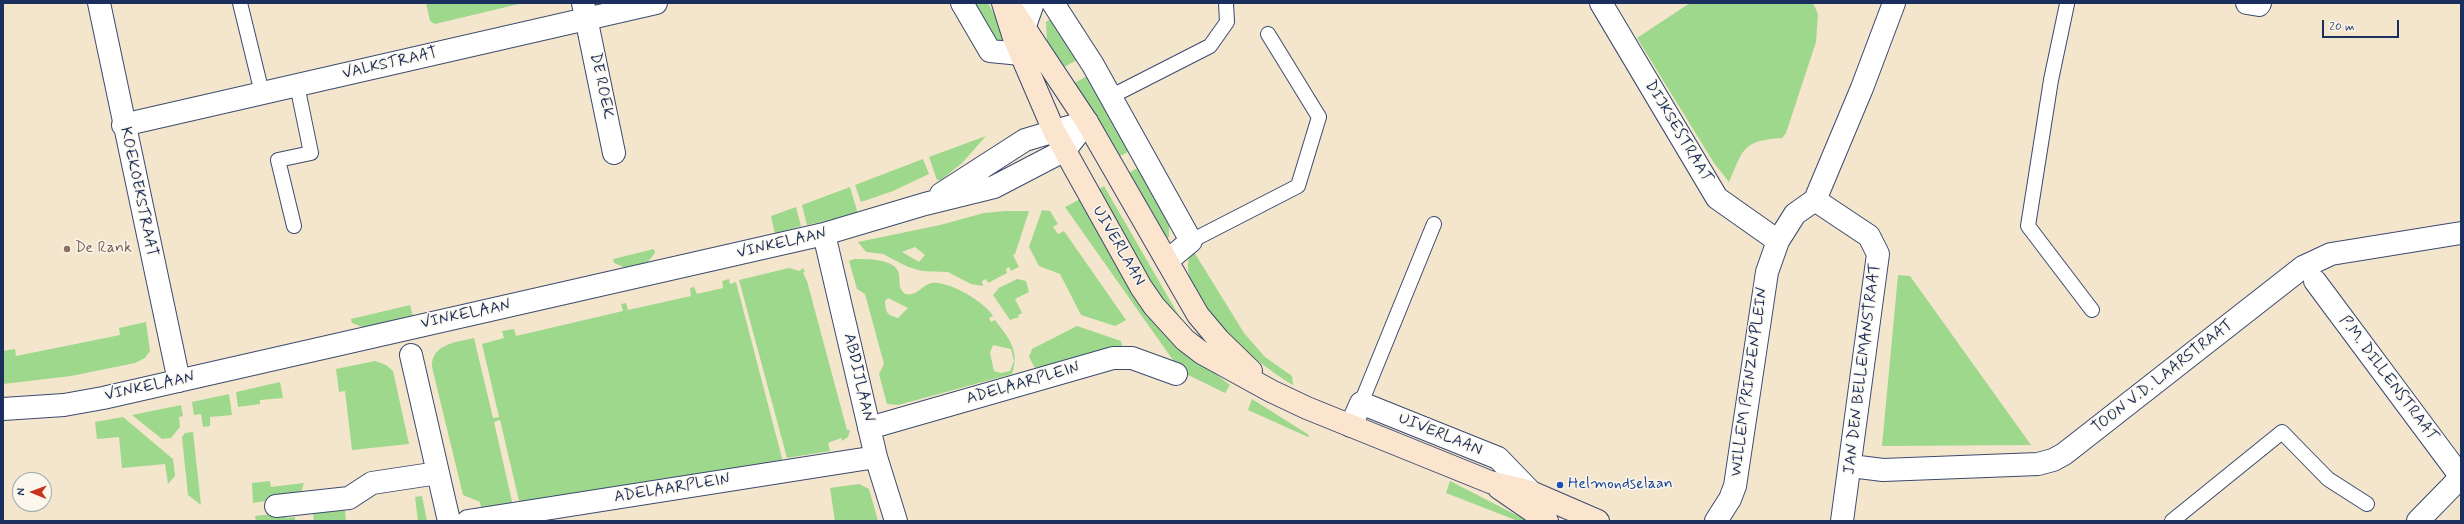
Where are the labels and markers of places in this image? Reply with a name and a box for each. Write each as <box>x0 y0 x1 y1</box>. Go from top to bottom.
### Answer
place label: De Rank <box>75 239 132 259</box>
marker: De Rank <box>62 244 72 254</box>
place label: Helmondselaan <box>1568 475 1673 495</box>
marker: Helmondselaan <box>1555 480 1565 490</box>

